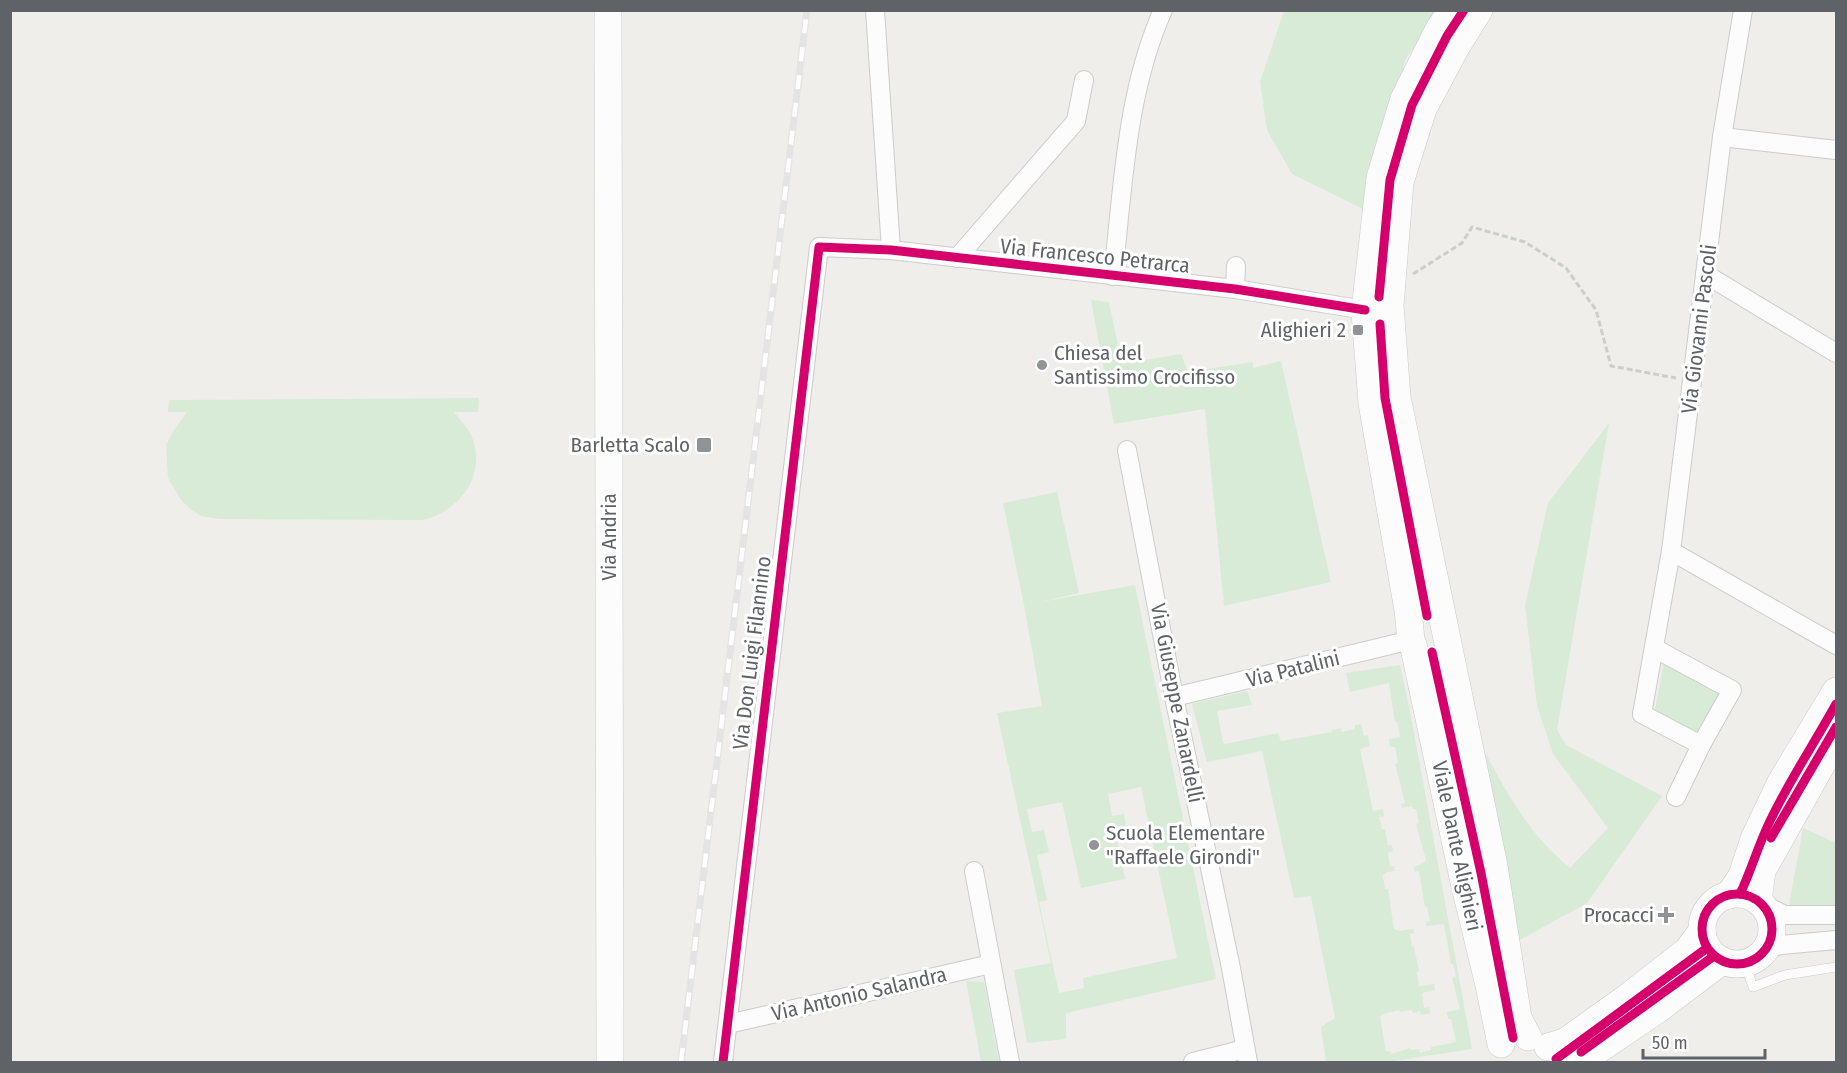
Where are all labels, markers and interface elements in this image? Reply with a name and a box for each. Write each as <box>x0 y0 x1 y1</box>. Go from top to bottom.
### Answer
street label: Via Francesco Petrarca <box>999 233 1191 279</box>
street label: Via Giovanni Pascoli <box>1676 243 1722 415</box>
place label: Alighieri 2 <box>1261 317 1346 343</box>
marker: Alighieri 2 <box>1351 323 1365 337</box>
place label: Chiesa del Santissimo Crocifisso <box>1054 340 1235 390</box>
marker: Chiesa del Santissimo Crocifisso <box>1035 358 1049 372</box>
place label: Barletta Scalo <box>571 432 690 458</box>
marker: Barletta Scalo <box>695 436 713 454</box>
street label: Via Andria <box>596 493 622 581</box>
street label: Via Don Luigi Filannino <box>727 555 777 751</box>
street label: Via Giuseppe Zanardelli <box>1145 601 1209 805</box>
street label: Via Patalini <box>1244 645 1342 693</box>
street label: Viale Dante Alighieri <box>1426 759 1488 933</box>
place label: Scuola Elementare "Raffaele Girondi" <box>1106 820 1265 870</box>
marker: Scuola Elementare "Raffaele Girondi" <box>1087 838 1101 852</box>
place label: Procacci <box>1584 902 1654 928</box>
marker: Procacci <box>1659 908 1673 922</box>
street label: Via Antonio Salandra <box>769 961 949 1027</box>
scale bar <box>1643 1022 1764 1060</box>
text: 50 m <box>1652 1032 1688 1054</box>

